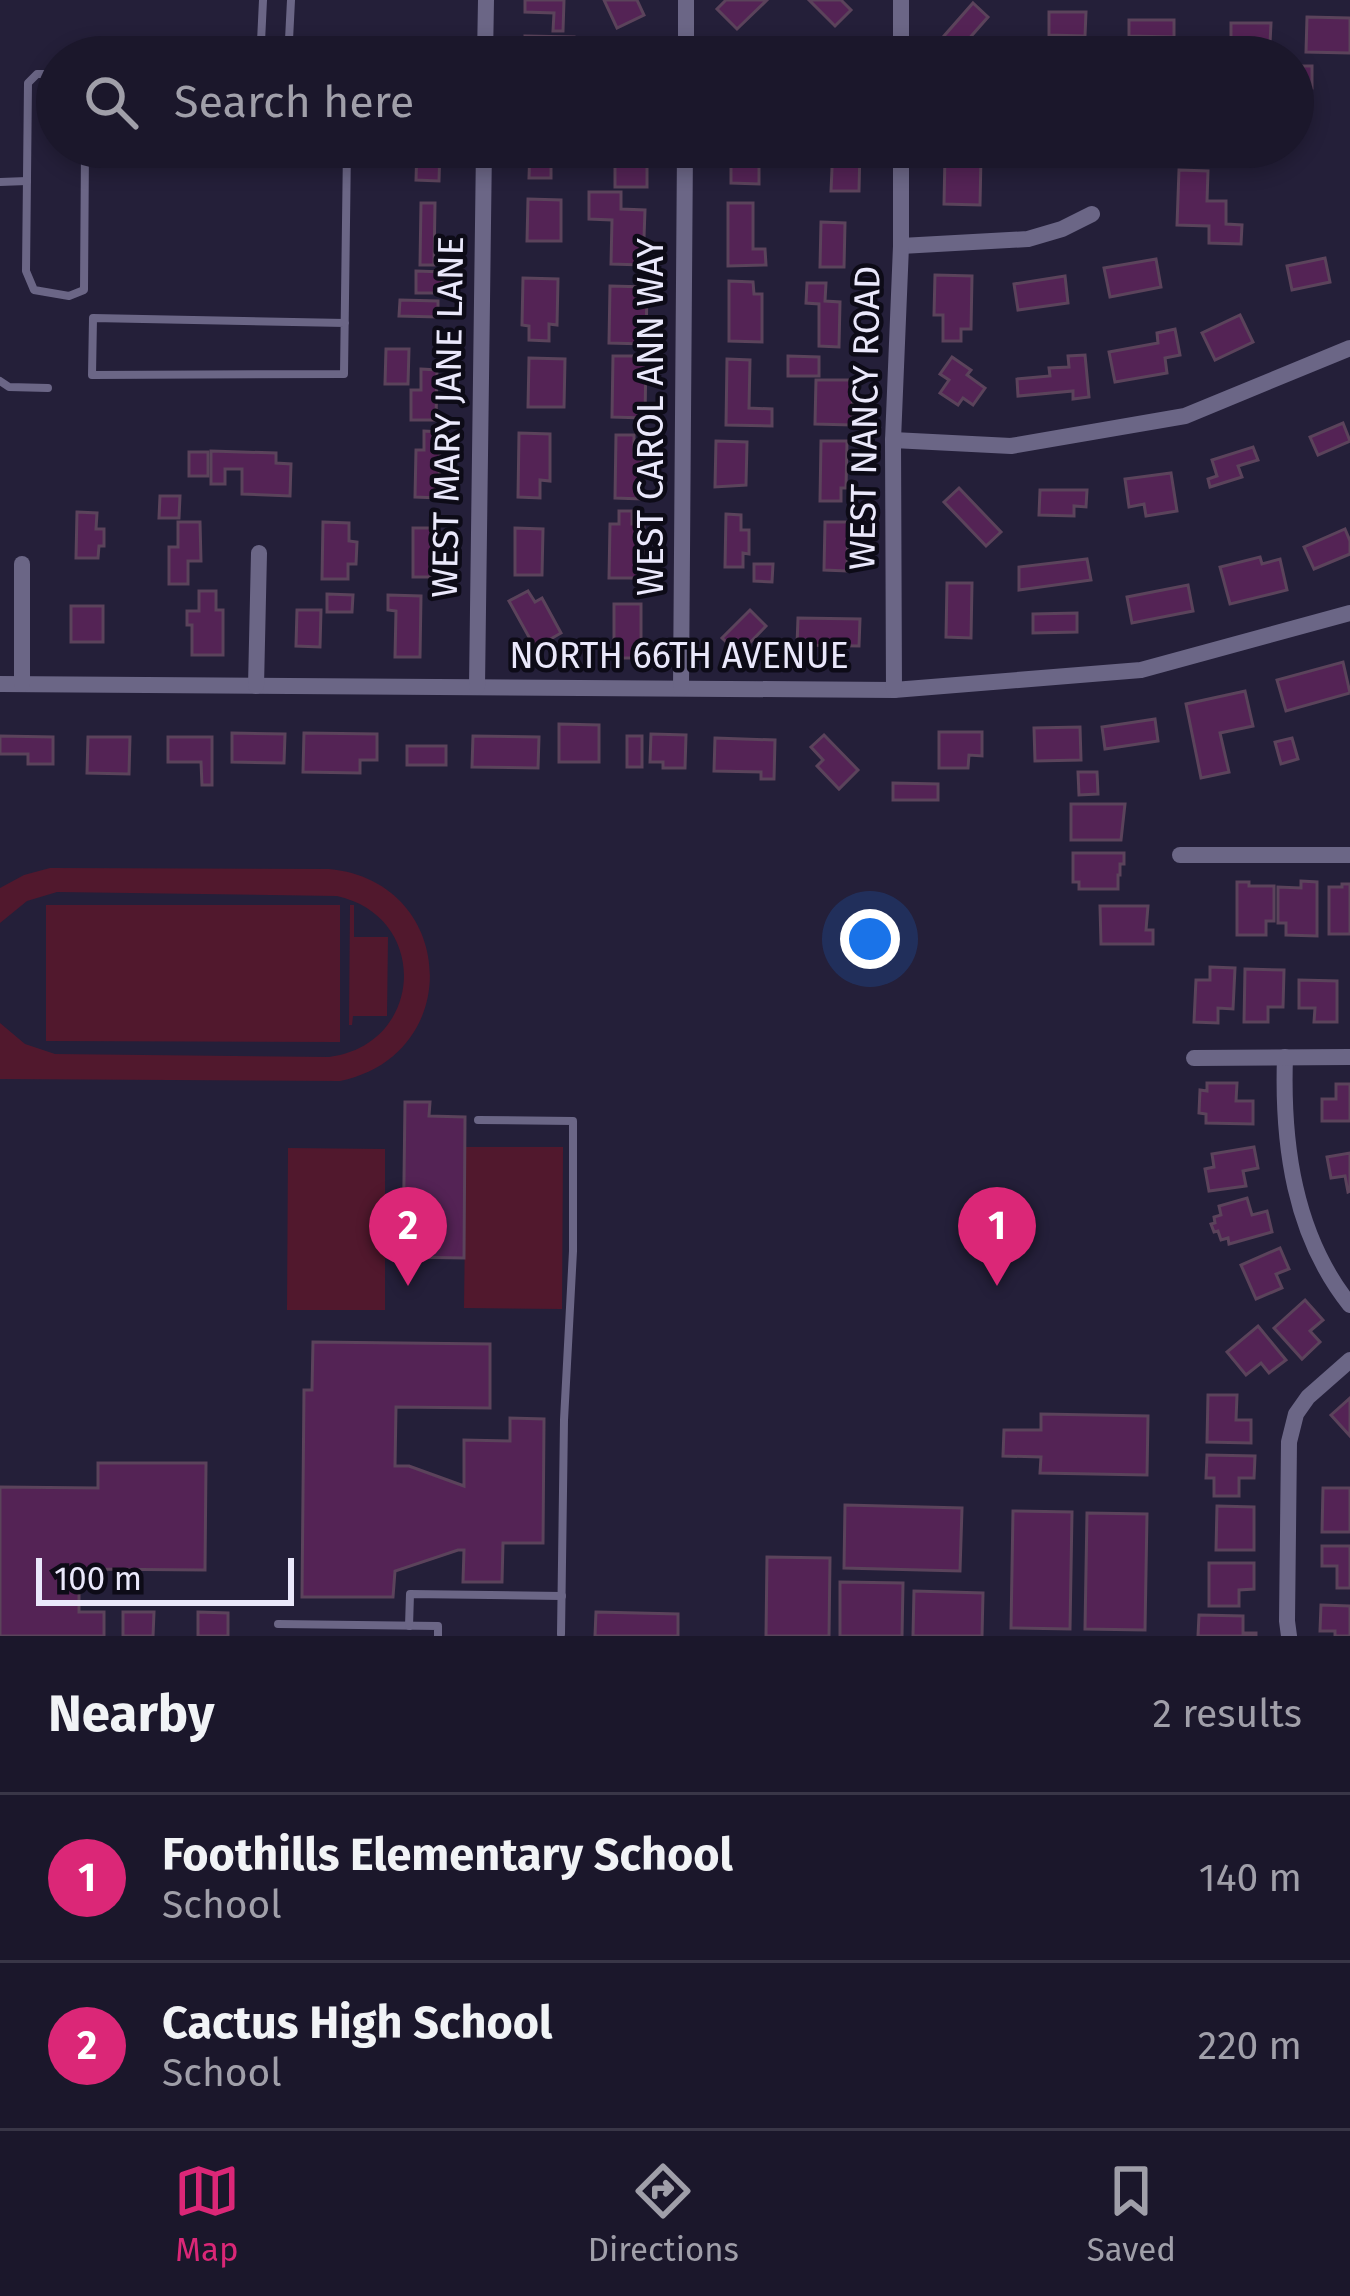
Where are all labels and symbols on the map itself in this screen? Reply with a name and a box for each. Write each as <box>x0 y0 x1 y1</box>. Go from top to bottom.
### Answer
street label: WEST MARY JANE LANE <box>423 236 473 598</box>
street label: WEST CAROL ANN WAY <box>629 238 673 596</box>
street label: WEST NANCY ROAD <box>840 266 890 570</box>
street label: NORTH 66TH AVENUE <box>509 634 849 678</box>
your location <box>840 909 900 969</box>
pin: 2 <box>369 1187 447 1286</box>
pin: 1 <box>958 1187 1036 1286</box>
scale bar <box>36 1552 294 1605</box>

